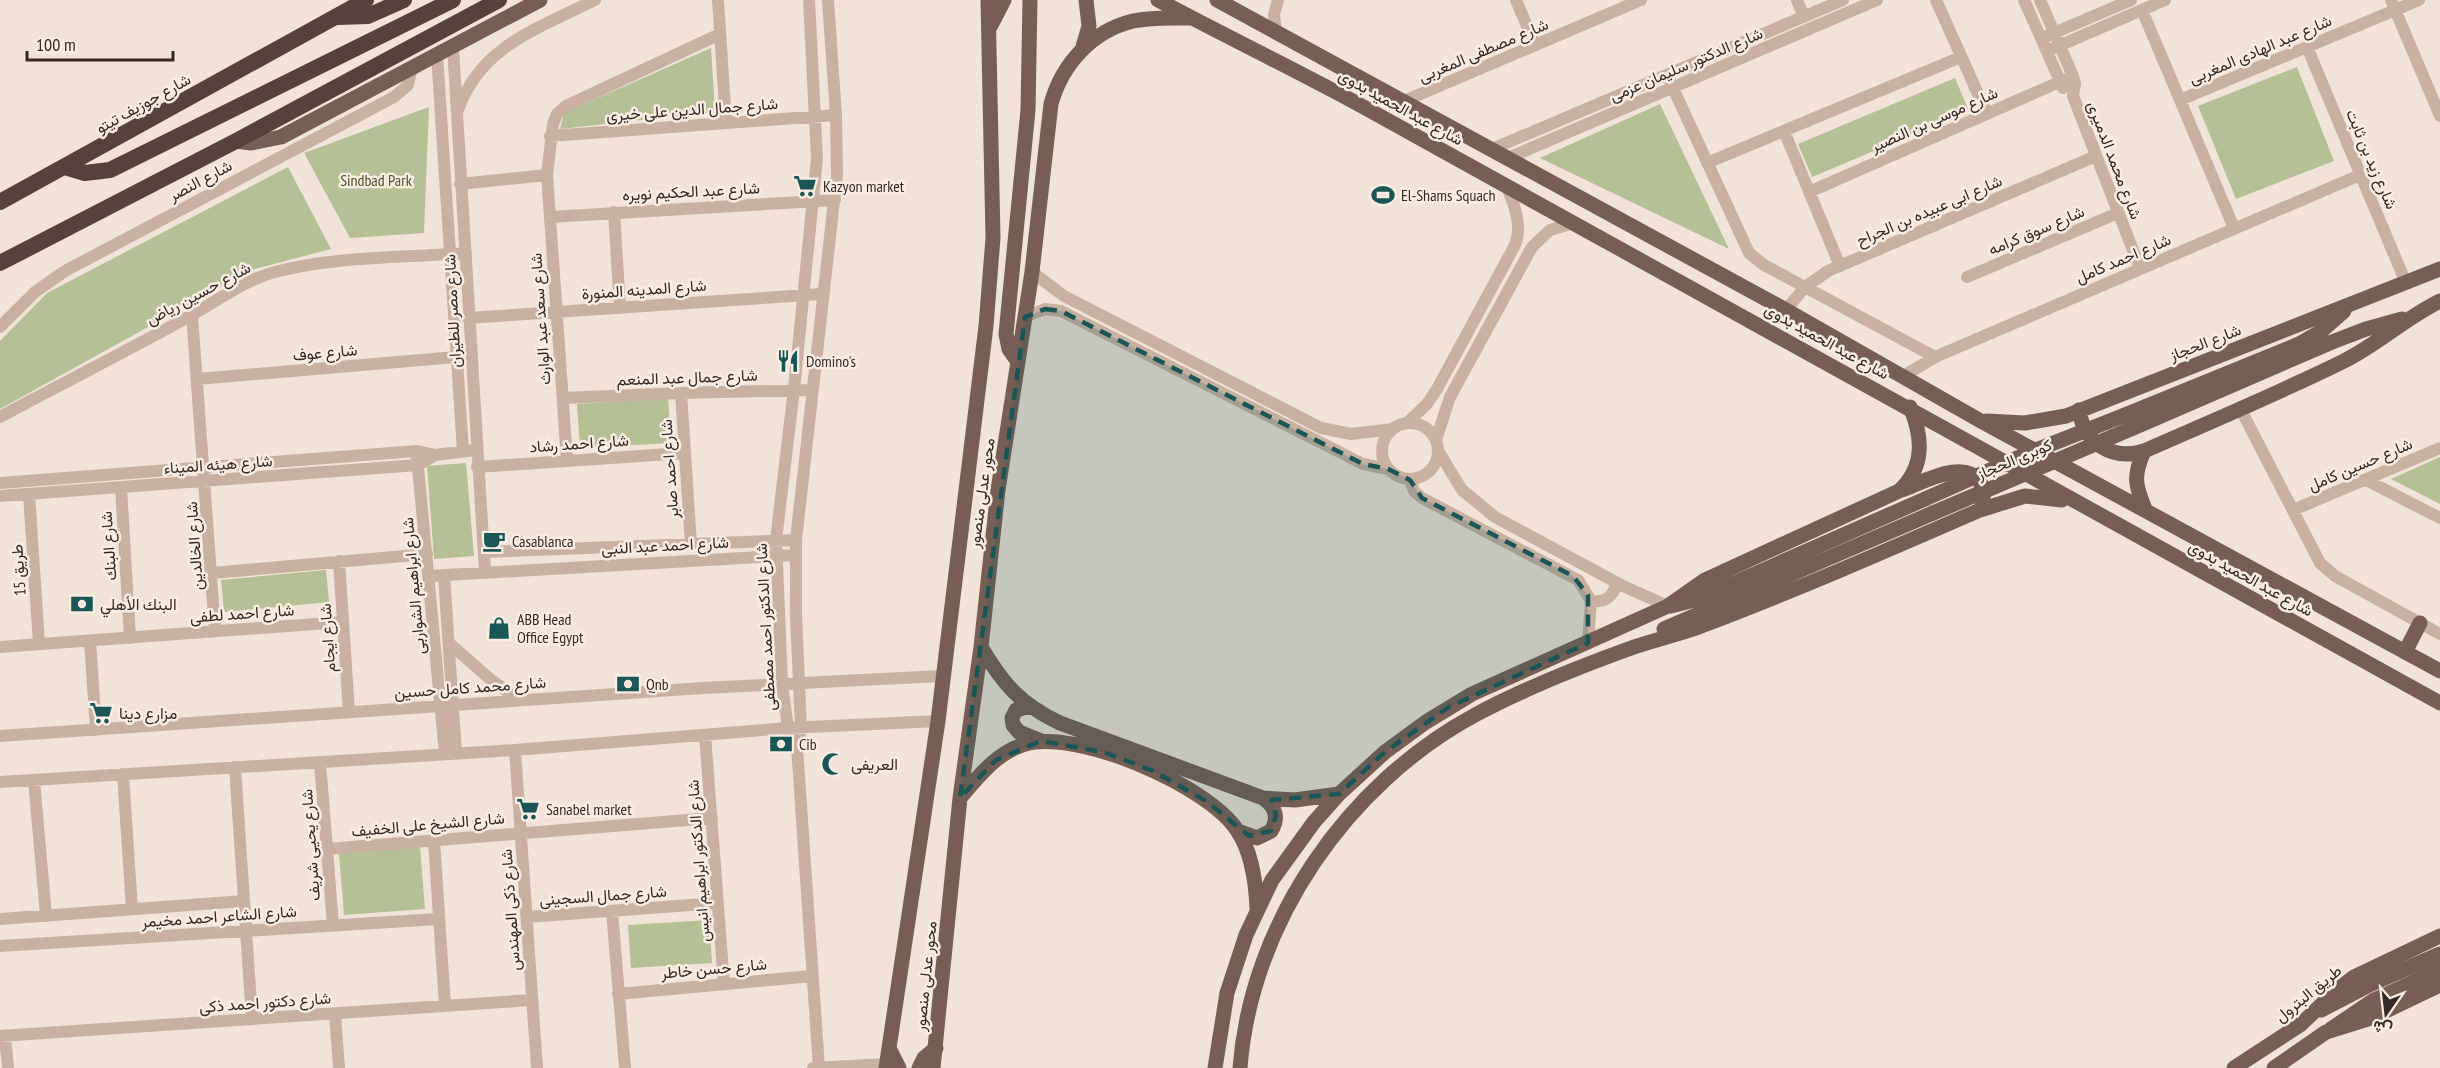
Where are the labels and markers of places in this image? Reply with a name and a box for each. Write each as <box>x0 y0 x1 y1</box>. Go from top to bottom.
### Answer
supermarket icon: Kazyon market <box>792 173 818 199</box>
place label: Kazyon market <box>823 176 905 196</box>
sports icon: El-Shams Squach <box>1370 182 1396 208</box>
place label: El-Shams Squach <box>1401 185 1496 205</box>
restaurant icon: Domino's <box>775 348 801 374</box>
place label: Domino's <box>806 351 856 371</box>
cafe icon: Casablanca <box>481 528 507 554</box>
place label: Casablanca <box>512 531 574 551</box>
bank icon: البنك الأهلي <box>69 591 95 617</box>
place label: البنك الأهلي <box>100 594 177 618</box>
place label: ABB Head Office Egypt <box>517 609 584 647</box>
shop icon: ABB Head Office Egypt <box>486 615 512 641</box>
bank icon: Qnb <box>615 671 641 697</box>
place label: Qnb <box>646 674 669 694</box>
supermarket icon: مزارع دينا <box>88 700 114 726</box>
place label: مزارع دينا <box>119 703 177 725</box>
bank icon: Cib <box>768 731 794 757</box>
place label: Cib <box>799 734 817 754</box>
mosque icon: العريفى <box>820 751 846 777</box>
place label: العريفى <box>851 754 898 775</box>
supermarket icon: Sanabel market <box>515 796 541 822</box>
place label: Sanabel market <box>546 799 632 819</box>

